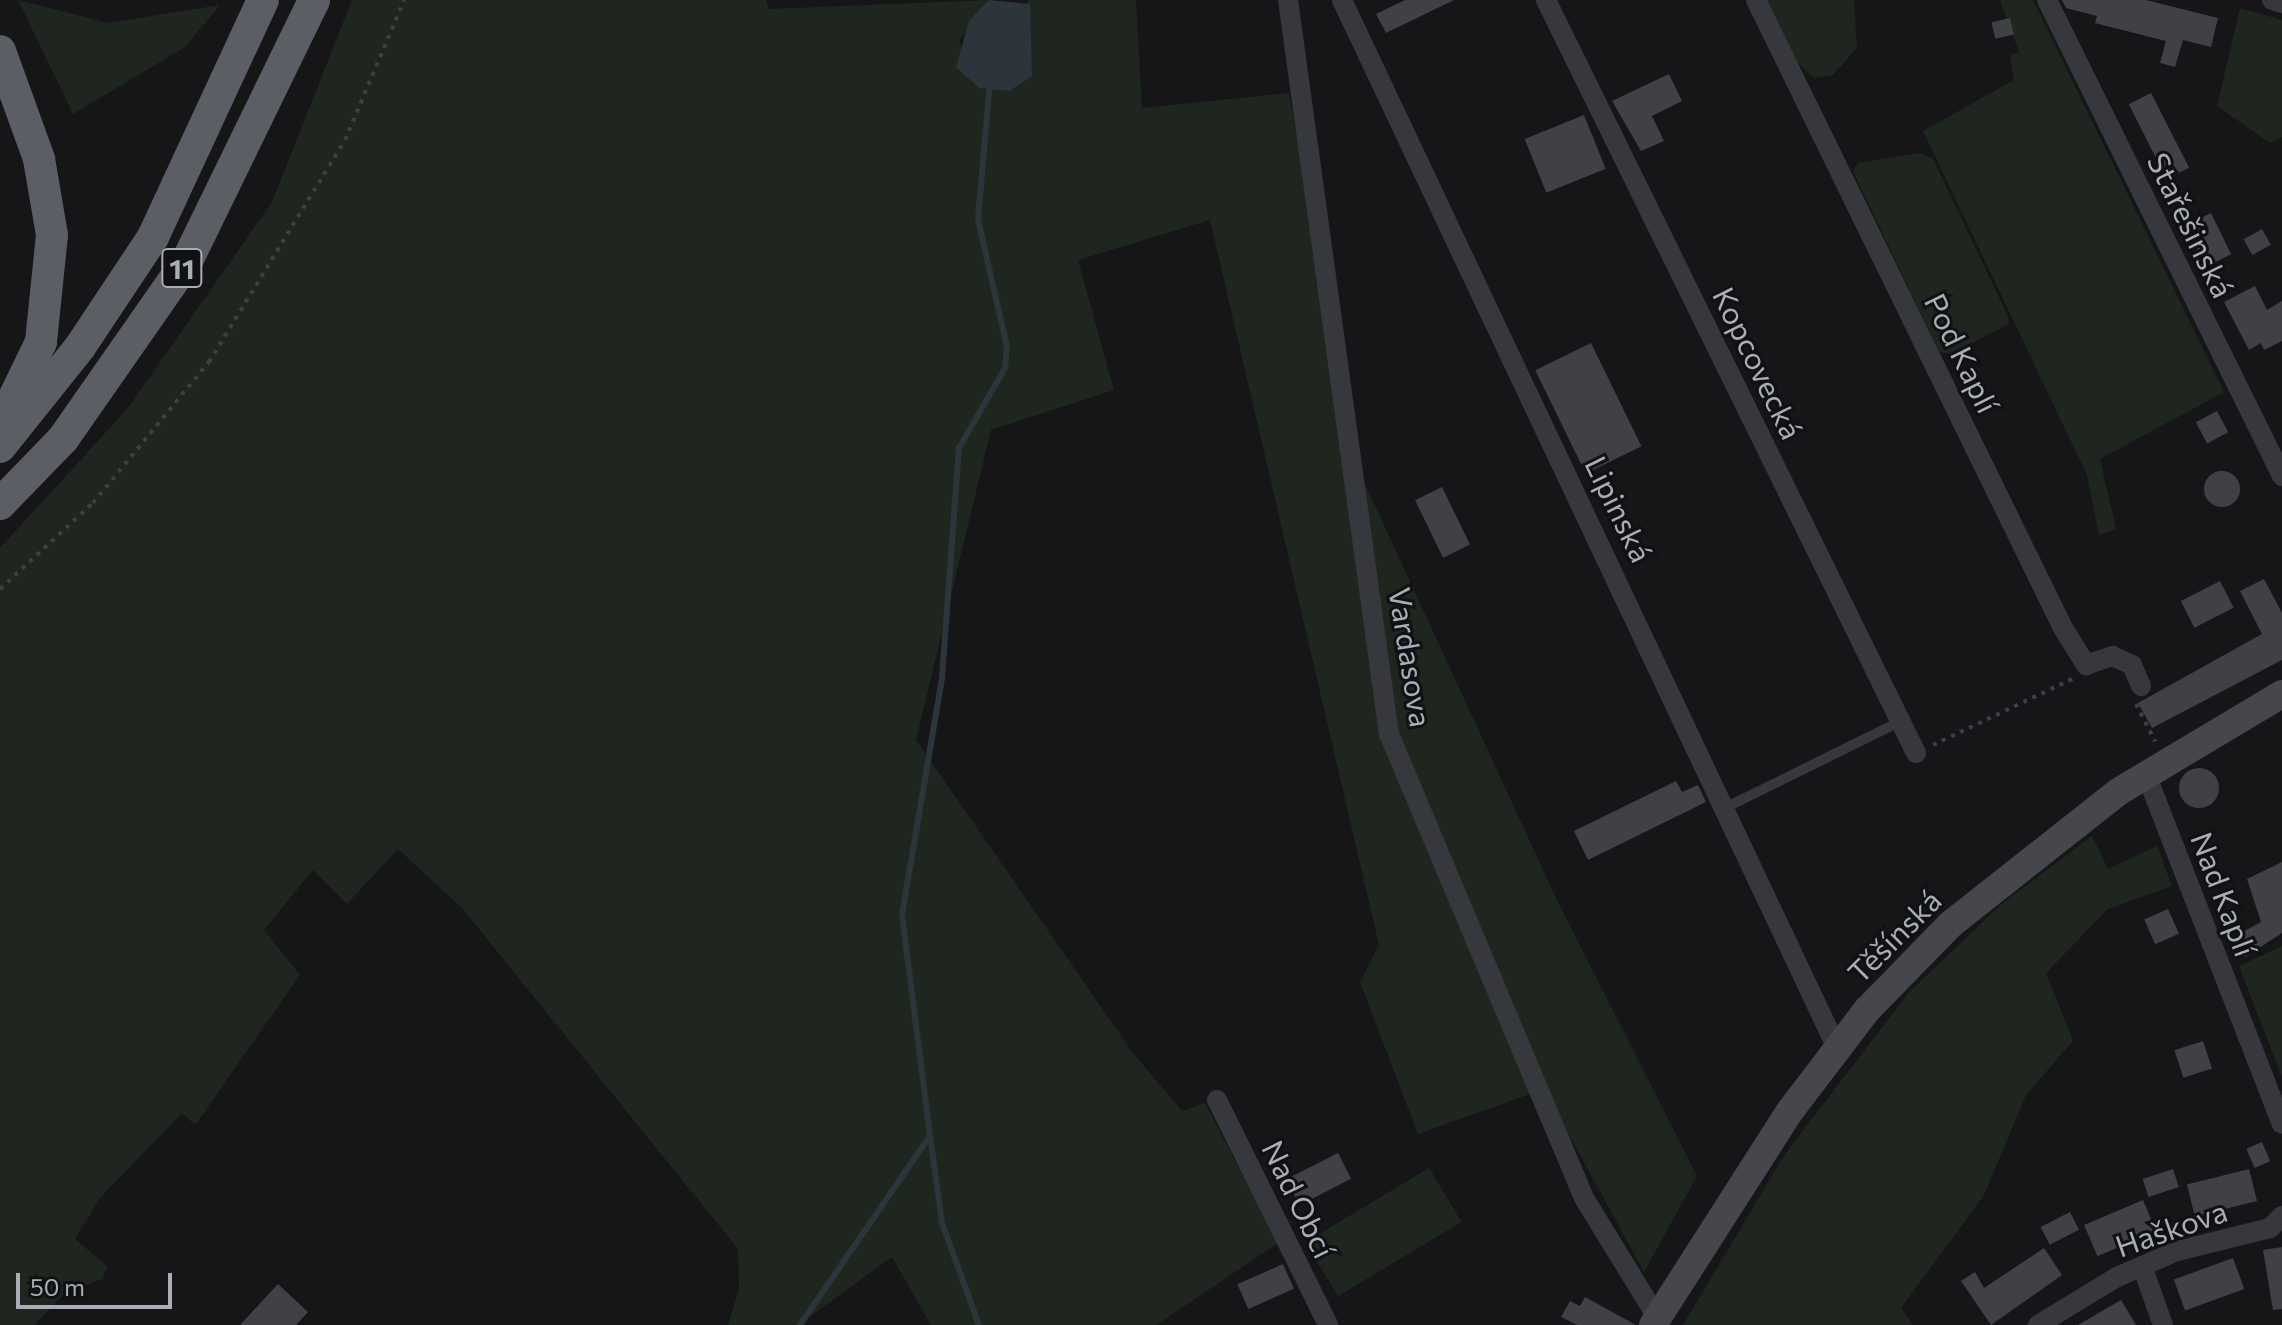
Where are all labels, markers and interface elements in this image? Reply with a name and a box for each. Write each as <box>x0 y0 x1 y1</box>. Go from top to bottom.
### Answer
street label: Stařešinská <box>2140 147 2242 303</box>
road number: 11 <box>160 244 204 292</box>
street label: Kopcovecká <box>1706 281 1810 445</box>
street label: Pod Kaplí <box>1918 287 2006 419</box>
street label: Lipinská <box>1578 450 1660 568</box>
street label: Vardasova <box>1382 585 1440 729</box>
street label: Nad Kaplí <box>2184 827 2264 961</box>
street label: Těšínská <box>1840 882 1948 990</box>
street label: Nad Obcí <box>1255 1134 1343 1264</box>
street label: Haškova <box>2111 1192 2231 1264</box>
scale bar <box>20 1257 176 1307</box>
text: 50 m <box>30 1272 85 1301</box>

